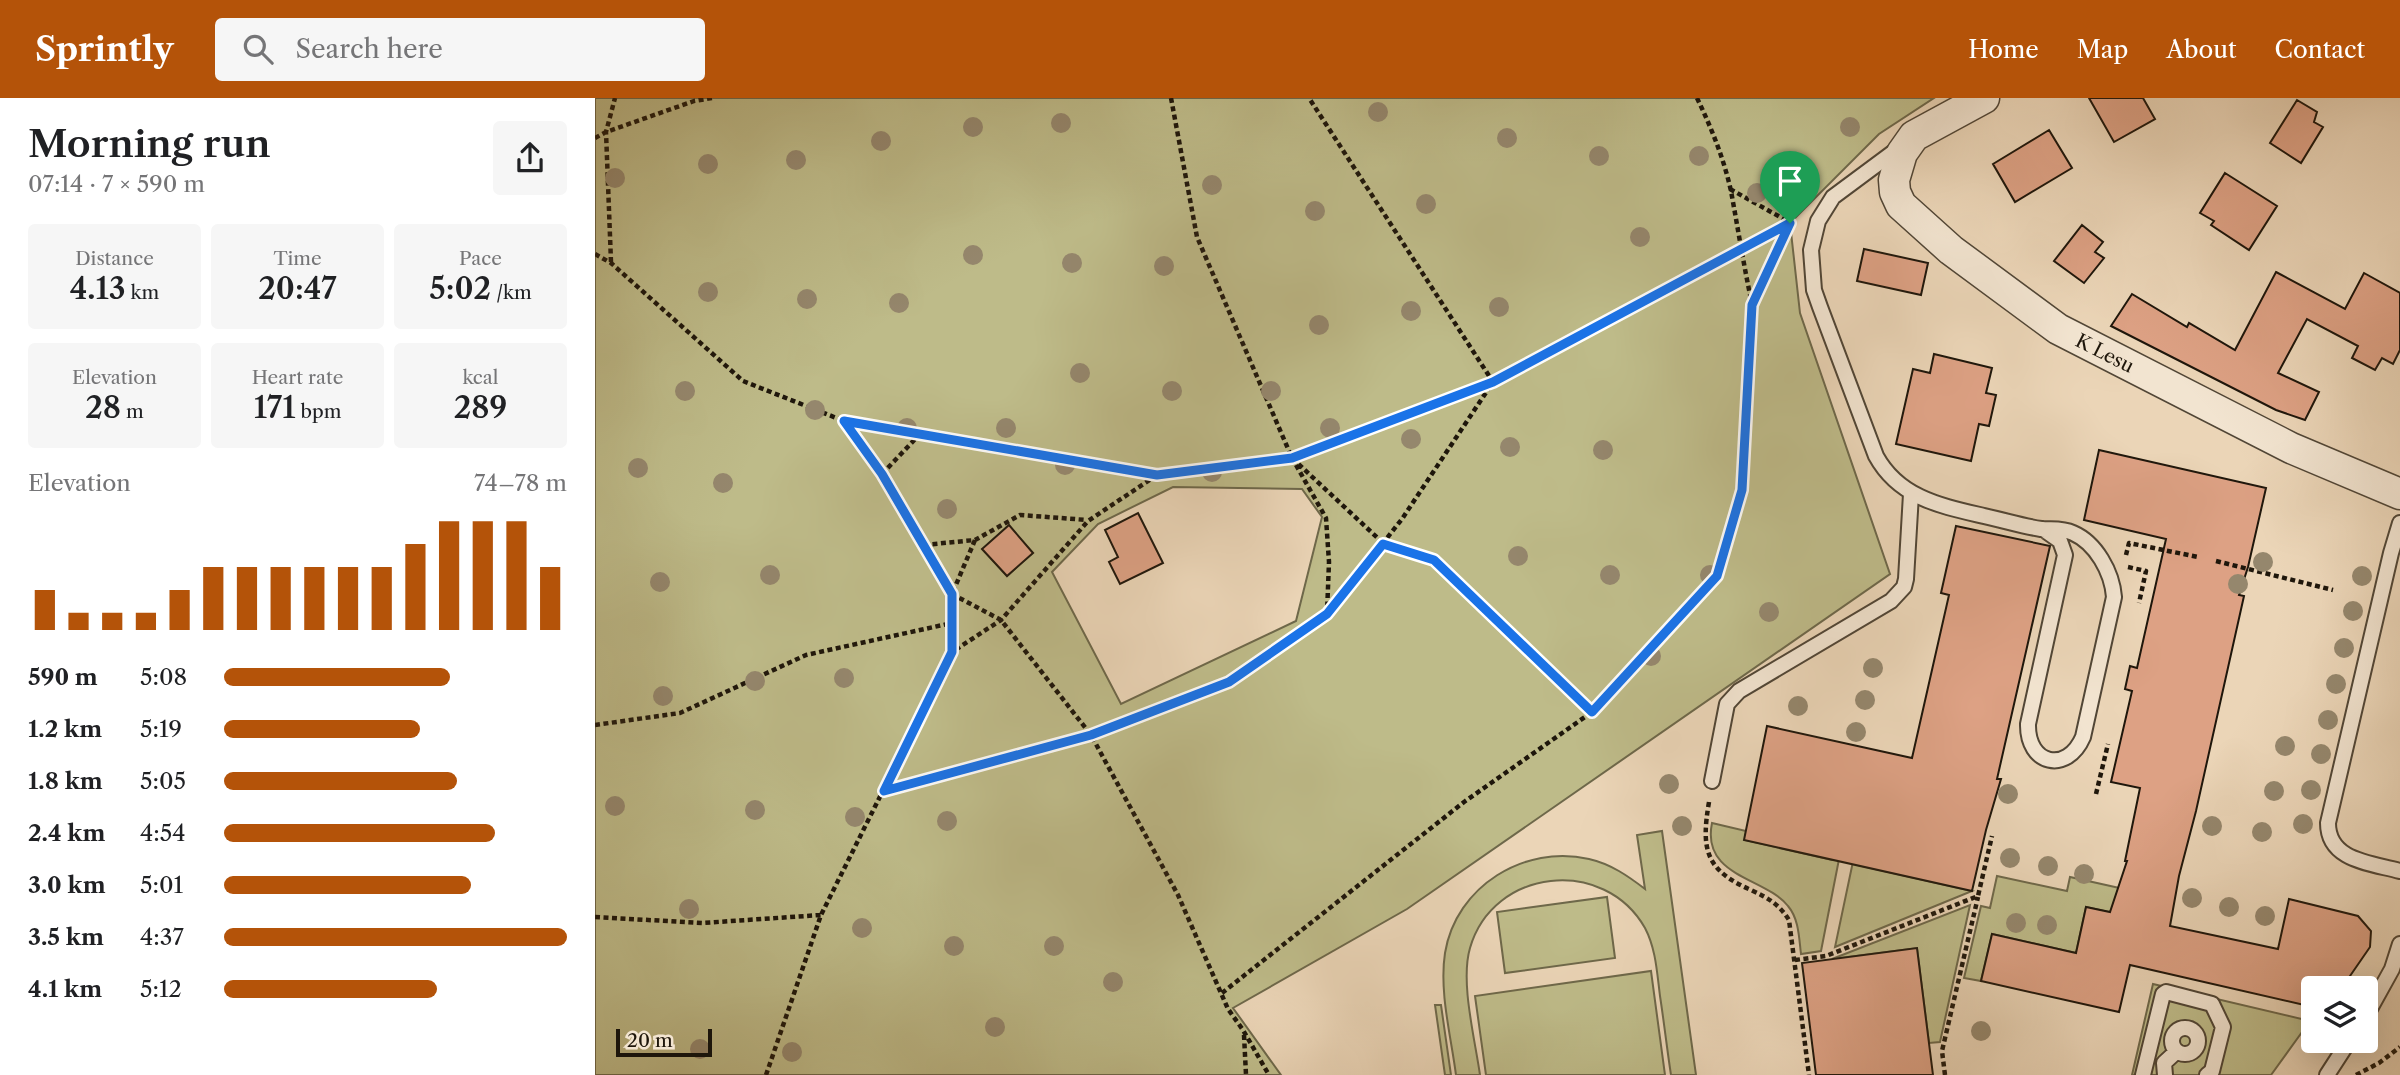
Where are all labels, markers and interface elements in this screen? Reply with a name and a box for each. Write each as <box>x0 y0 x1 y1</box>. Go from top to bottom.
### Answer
search box <box>215 18 705 81</box>
text: Sprintly <box>35 29 173 70</box>
icon: search <box>239 30 277 68</box>
text: Search here <box>295 33 443 65</box>
text: Home <box>1968 35 2039 64</box>
text: Map <box>2077 35 2128 64</box>
text: About <box>2166 35 2237 64</box>
text: Contact <box>2275 35 2365 64</box>
text: Morning run <box>28 120 271 167</box>
button: share <box>493 121 567 195</box>
pin <box>1760 151 1820 223</box>
icon: arrive <box>1771 162 1809 200</box>
text: 07:14 · 7 × 590 m <box>28 170 205 198</box>
text: Distance <box>75 247 154 270</box>
text: Time <box>273 247 322 270</box>
text: Pace <box>459 247 502 270</box>
text: 4.13 <box>70 270 126 307</box>
text: 20:47 <box>258 270 337 307</box>
text: 5:02 <box>429 270 491 307</box>
text: km <box>126 281 159 304</box>
text: /km <box>491 281 532 304</box>
street label: K Lesu <box>2072 329 2138 378</box>
text: Elevation <box>72 366 157 389</box>
text: Heart rate <box>252 366 343 389</box>
text: kcal <box>463 366 498 389</box>
text: 28 <box>85 389 121 426</box>
text: 171 <box>254 389 295 426</box>
text: 289 <box>454 389 507 426</box>
text: m <box>121 400 144 423</box>
text: bpm <box>295 400 341 423</box>
text: Elevation <box>28 469 131 497</box>
text: 74–78 m <box>474 469 567 497</box>
text: 590 m <box>28 663 98 691</box>
text: 5:08 <box>140 663 187 691</box>
text: 1.2 km <box>28 715 102 743</box>
text: 5:19 <box>140 715 182 743</box>
text: 1.8 km <box>28 767 103 795</box>
text: 5:05 <box>140 767 186 795</box>
text: 2.4 km <box>28 819 105 847</box>
text: 4:54 <box>140 819 186 847</box>
text: 3.0 km <box>28 871 106 899</box>
text: 5:01 <box>140 871 183 899</box>
text: 3.5 km <box>28 923 104 951</box>
text: 4:37 <box>140 923 184 951</box>
text: 4.1 km <box>28 975 102 1003</box>
text: 5:12 <box>140 975 182 1003</box>
map controls <box>2301 976 2378 1053</box>
button: layers <box>2301 976 2378 1053</box>
scale bar <box>616 1026 712 1058</box>
text: 20 m <box>627 1029 673 1052</box>

